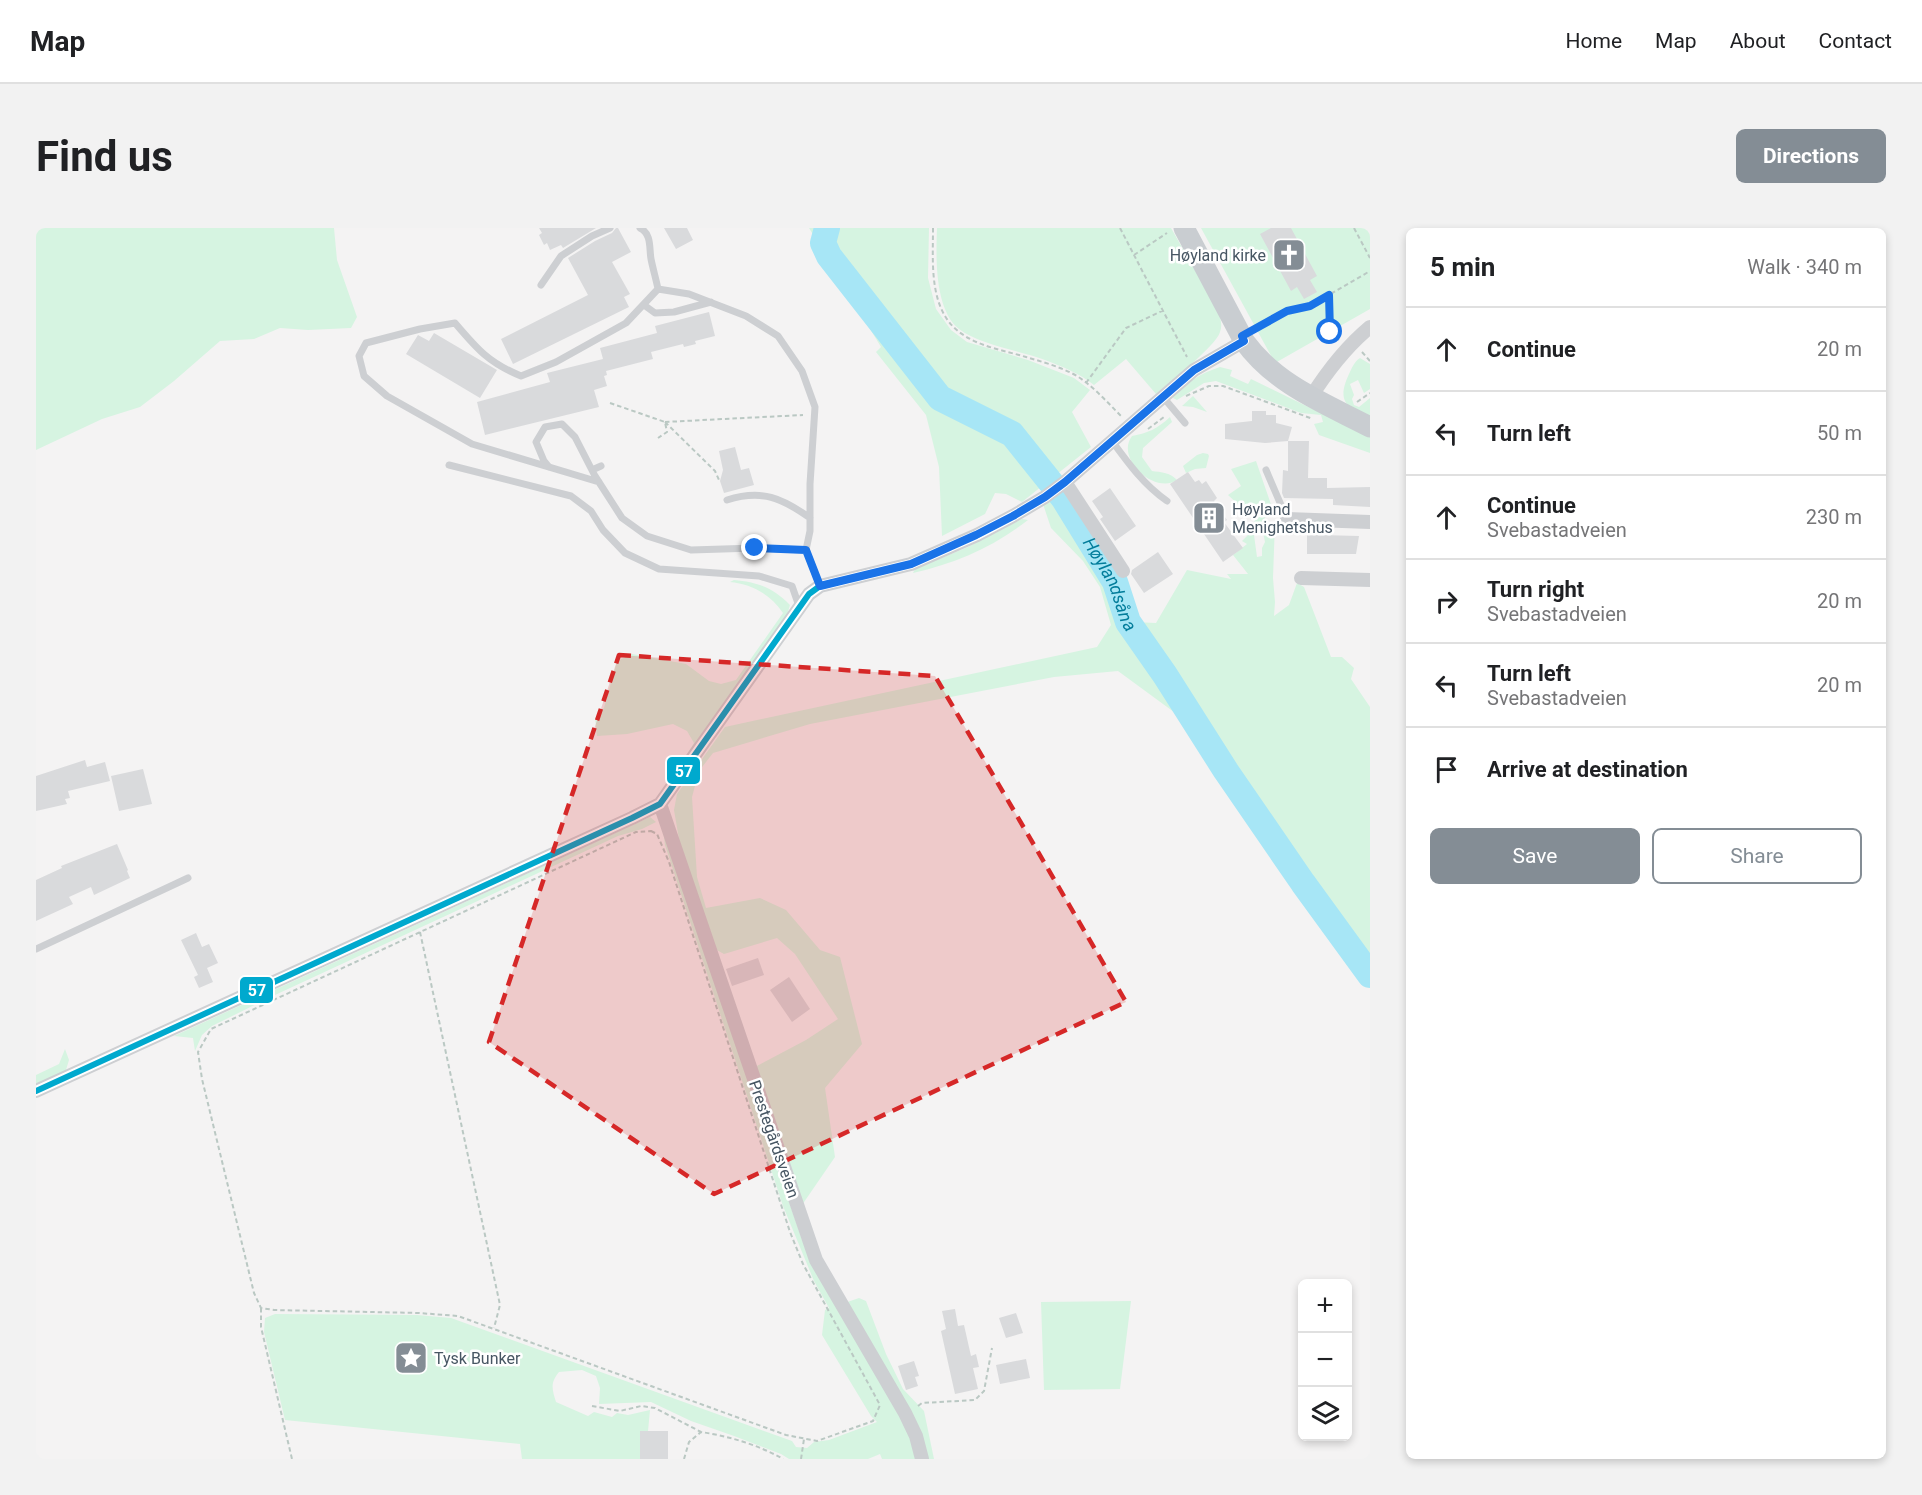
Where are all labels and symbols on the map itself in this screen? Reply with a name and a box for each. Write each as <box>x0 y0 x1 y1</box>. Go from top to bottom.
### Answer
church icon: Høyland kirke <box>1271 237 1307 273</box>
place label: Høyland kirke <box>1170 246 1266 265</box>
route start <box>1316 318 1342 344</box>
building icon: Høyland Menighetshus <box>1191 500 1227 536</box>
place label: Høyland Menighetshus <box>1232 500 1333 537</box>
water label: Høylandsåna <box>1079 533 1141 635</box>
route end <box>741 534 767 560</box>
line badge: 57 <box>666 756 701 785</box>
text: 57 <box>675 762 693 781</box>
line badge: 57 <box>239 976 274 1004</box>
text: 57 <box>248 981 266 1000</box>
street label: Prestegårdsveien <box>745 1078 803 1200</box>
place icon: Tysk Bunker <box>393 1340 429 1376</box>
place label: Tysk Bunker <box>434 1349 521 1368</box>

